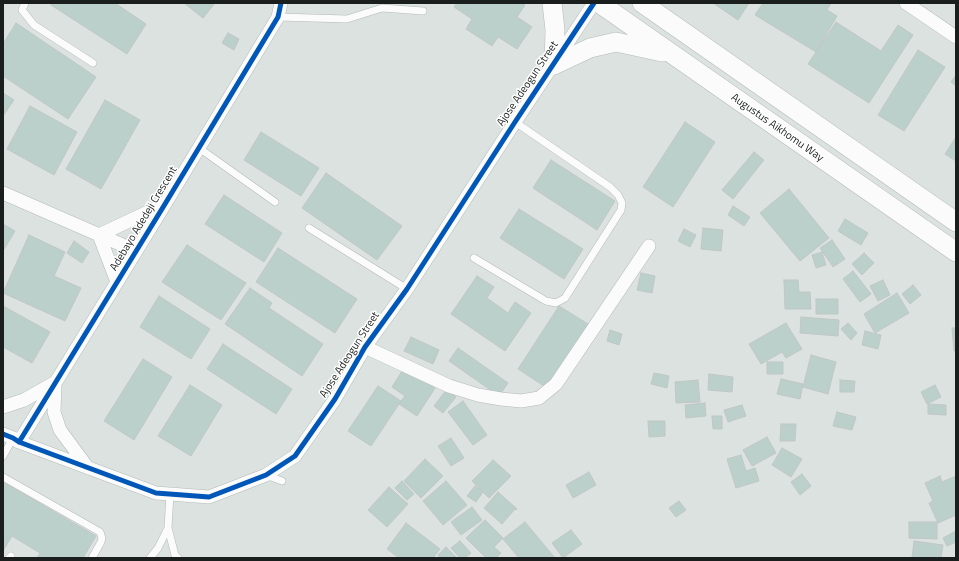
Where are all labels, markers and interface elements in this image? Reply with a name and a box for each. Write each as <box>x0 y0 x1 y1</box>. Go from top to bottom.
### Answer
street label: Ajose Adeogun Street <box>495 39 561 129</box>
street label: Augustus Aikhomu Way <box>728 91 826 165</box>
street label: Adebayo Adedeji Crescent <box>108 164 180 274</box>
street label: Ajose Adeogun Street <box>317 310 383 400</box>

